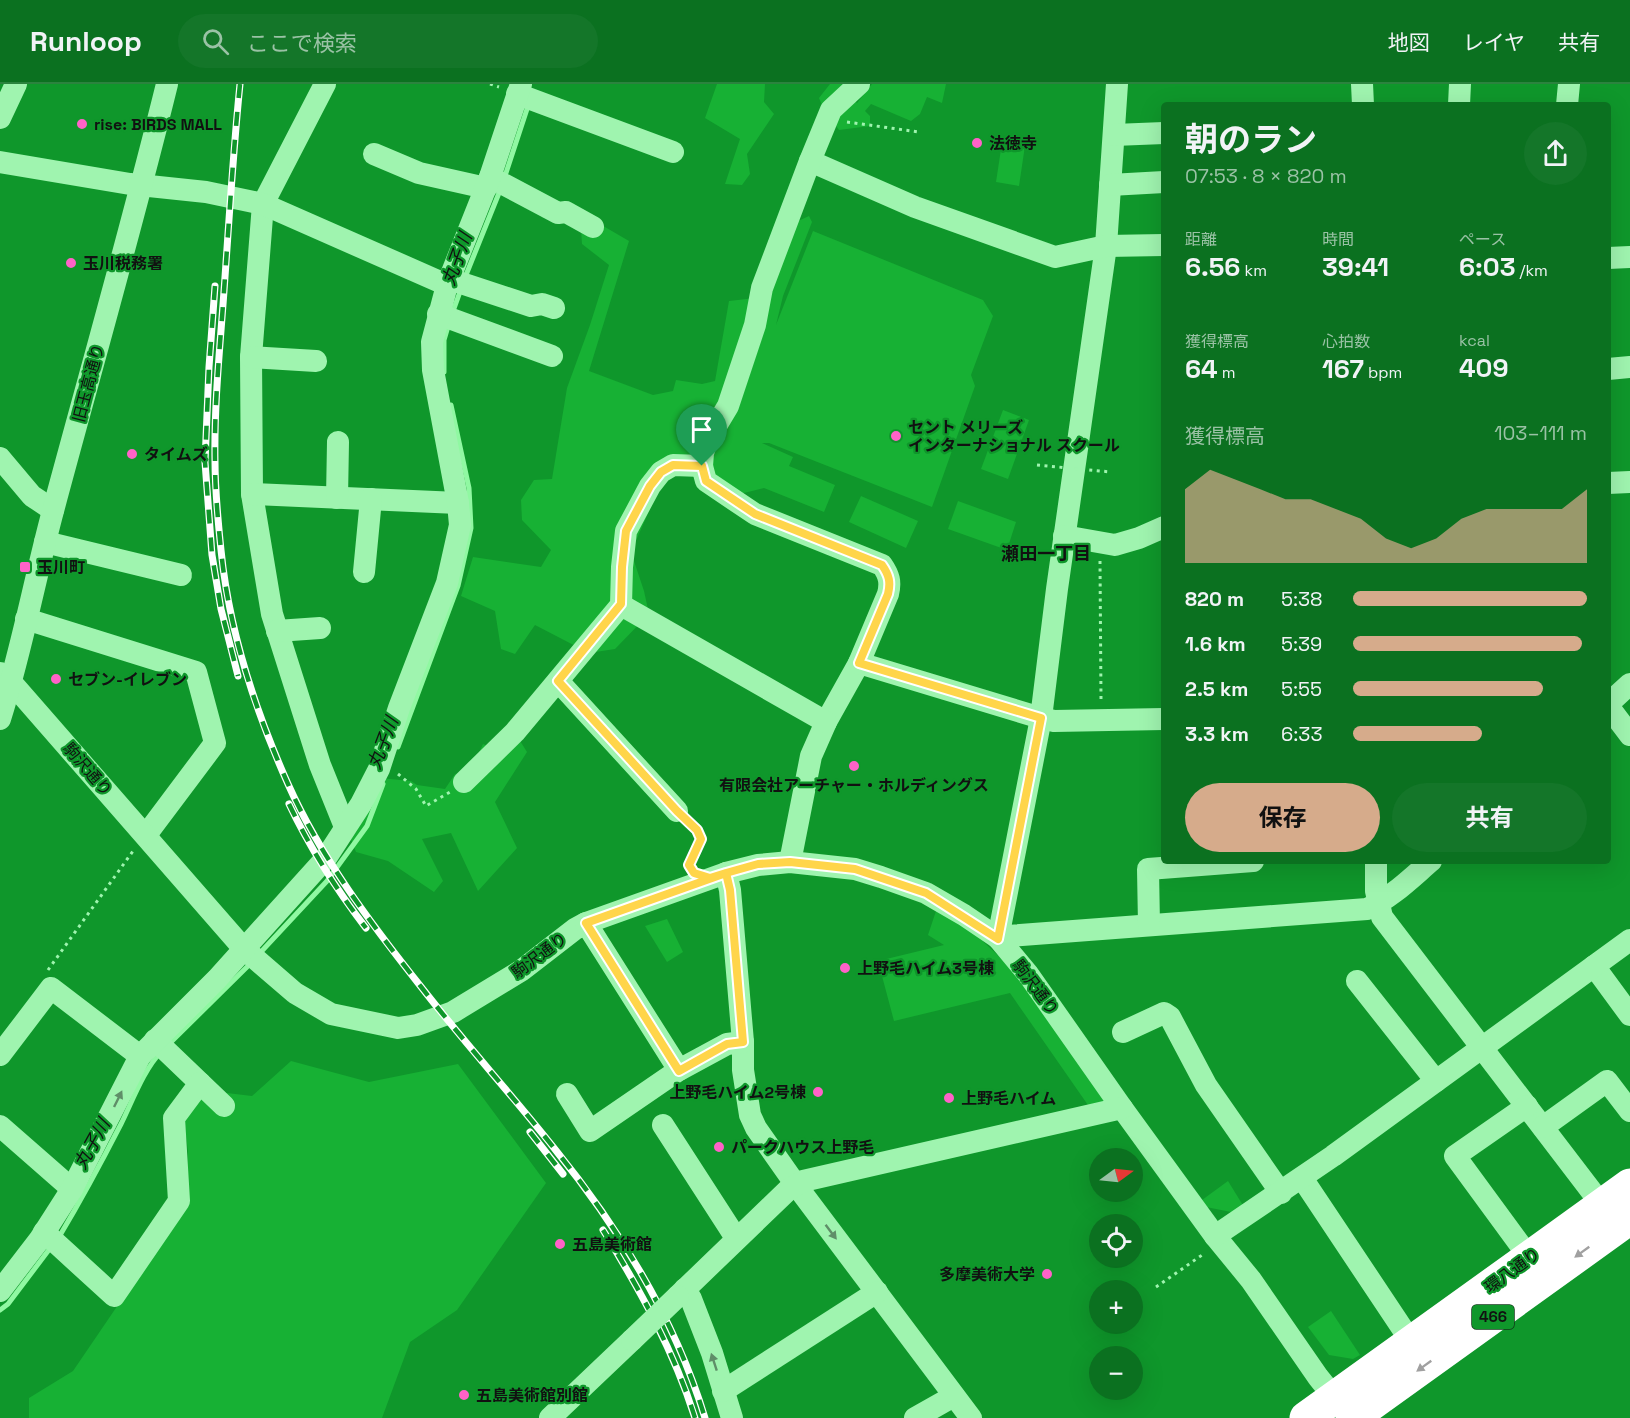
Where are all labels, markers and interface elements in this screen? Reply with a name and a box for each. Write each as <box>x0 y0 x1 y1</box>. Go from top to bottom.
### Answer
search box <box>178 14 598 68</box>
text: Runloop <box>30 23 142 59</box>
icon: search <box>199 25 232 58</box>
text: ここで検索 <box>247 29 357 57</box>
text: 地図 <box>1388 29 1430 56</box>
text: レイヤ <box>1463 29 1525 56</box>
text: 共有 <box>1558 29 1600 56</box>
place label: rise: BIRDS MALL <box>94 114 222 135</box>
marker: rise: BIRDS MALL <box>75 117 89 131</box>
text: 朝のラン <box>1185 119 1317 161</box>
button: share <box>1524 122 1587 185</box>
place label: 法徳寺 <box>989 133 1037 154</box>
marker: 法徳寺 <box>970 136 984 150</box>
text: 07:53 · 8 × 820 m <box>1185 163 1347 189</box>
water label: 丸子川 <box>436 228 477 288</box>
text: 距離 <box>1185 229 1217 250</box>
text: 時間 <box>1322 229 1354 250</box>
text: ペース <box>1459 229 1506 250</box>
text: 6.56 <box>1185 250 1240 284</box>
text: 39:41 <box>1322 250 1389 284</box>
text: 6:03 <box>1459 250 1515 284</box>
place label: 玉川税務署 <box>83 253 163 274</box>
marker: 玉川税務署 <box>64 256 78 270</box>
text: km <box>1240 260 1267 281</box>
text: /km <box>1515 260 1548 281</box>
text: kcal <box>1459 330 1490 351</box>
text: 獲得標高 <box>1185 331 1249 352</box>
text: 心拍数 <box>1322 331 1370 352</box>
street label: 旧玉高通り <box>68 342 109 424</box>
text: 409 <box>1459 351 1508 385</box>
text: 64 <box>1185 352 1218 386</box>
text: 167 <box>1322 352 1364 386</box>
text: m <box>1218 362 1235 383</box>
text: bpm <box>1364 362 1402 383</box>
pin <box>676 404 727 466</box>
icon: arrive <box>685 413 718 446</box>
place label: セント メリーズ インターナショナル スクール <box>908 417 1120 456</box>
text: 103–111 m <box>1494 420 1587 446</box>
text: 獲得標高 <box>1185 423 1265 449</box>
marker: セント メリーズ インターナショナル スクール <box>889 429 903 443</box>
place label: タイムズ <box>144 444 208 465</box>
marker: タイムズ <box>125 447 139 461</box>
district label: 瀬田一丁目 <box>1001 542 1091 565</box>
place label: 玉川町 <box>37 557 85 578</box>
marker: 玉川町 <box>18 560 32 574</box>
text: 820 m <box>1185 586 1244 612</box>
text: 5:38 <box>1281 586 1323 612</box>
text: 1.6 km <box>1185 631 1246 657</box>
text: 5:39 <box>1281 631 1322 657</box>
place label: セブン-イレブン <box>68 669 187 690</box>
marker: セブン-イレブン <box>49 672 63 686</box>
text: 2.5 km <box>1185 676 1248 702</box>
text: 5:55 <box>1281 676 1322 702</box>
water label: 丸子川 <box>362 712 404 772</box>
text: 3.3 km <box>1185 721 1249 747</box>
text: 6:33 <box>1281 721 1322 747</box>
street label: 駒沢通り <box>59 738 117 800</box>
marker: 有限会社アーチャー・ホルディングス <box>847 759 861 773</box>
place label: 有限会社アーチャー・ホルディングス <box>719 775 989 796</box>
button: 保存 <box>1185 783 1380 852</box>
button: 共有 <box>1392 783 1587 852</box>
street label: 駒沢通り <box>507 928 571 983</box>
street label: 駒沢通り <box>1008 955 1063 1019</box>
place label: 上野毛ハイム3号棟 <box>857 958 994 979</box>
marker: 上野毛ハイム3号棟 <box>838 961 852 975</box>
place label: 上野毛ハイム2号棟 <box>669 1082 806 1103</box>
marker: 上野毛ハイム2号棟 <box>811 1085 825 1099</box>
place label: 上野毛ハイム <box>961 1088 1056 1109</box>
one-way arrow <box>114 1090 123 1107</box>
marker: 上野毛ハイム <box>942 1091 956 1105</box>
water label: 丸子川 <box>68 1113 116 1173</box>
place label: パークハウス上野毛 <box>731 1137 874 1158</box>
marker: パークハウス上野毛 <box>712 1140 726 1154</box>
north arrow <box>1089 1148 1143 1202</box>
map controls <box>1089 1148 1143 1400</box>
button: locate <box>1089 1214 1143 1268</box>
one-way arrow <box>825 1224 837 1239</box>
place label: 五島美術館 <box>572 1234 652 1255</box>
marker: 五島美術館 <box>553 1237 567 1251</box>
street label: 環八通り <box>1480 1243 1544 1298</box>
one-way arrow <box>1575 1246 1591 1258</box>
place label: 多摩美術大学 <box>939 1264 1035 1285</box>
marker: 多摩美術大学 <box>1040 1267 1054 1281</box>
button: + <box>1089 1280 1143 1334</box>
road number: 466 <box>1472 1305 1514 1329</box>
button: − <box>1089 1346 1143 1400</box>
one-way arrow <box>709 1353 718 1371</box>
one-way arrow <box>1417 1360 1432 1372</box>
place label: 五島美術館別館 <box>476 1385 588 1406</box>
marker: 五島美術館別館 <box>457 1388 471 1402</box>

